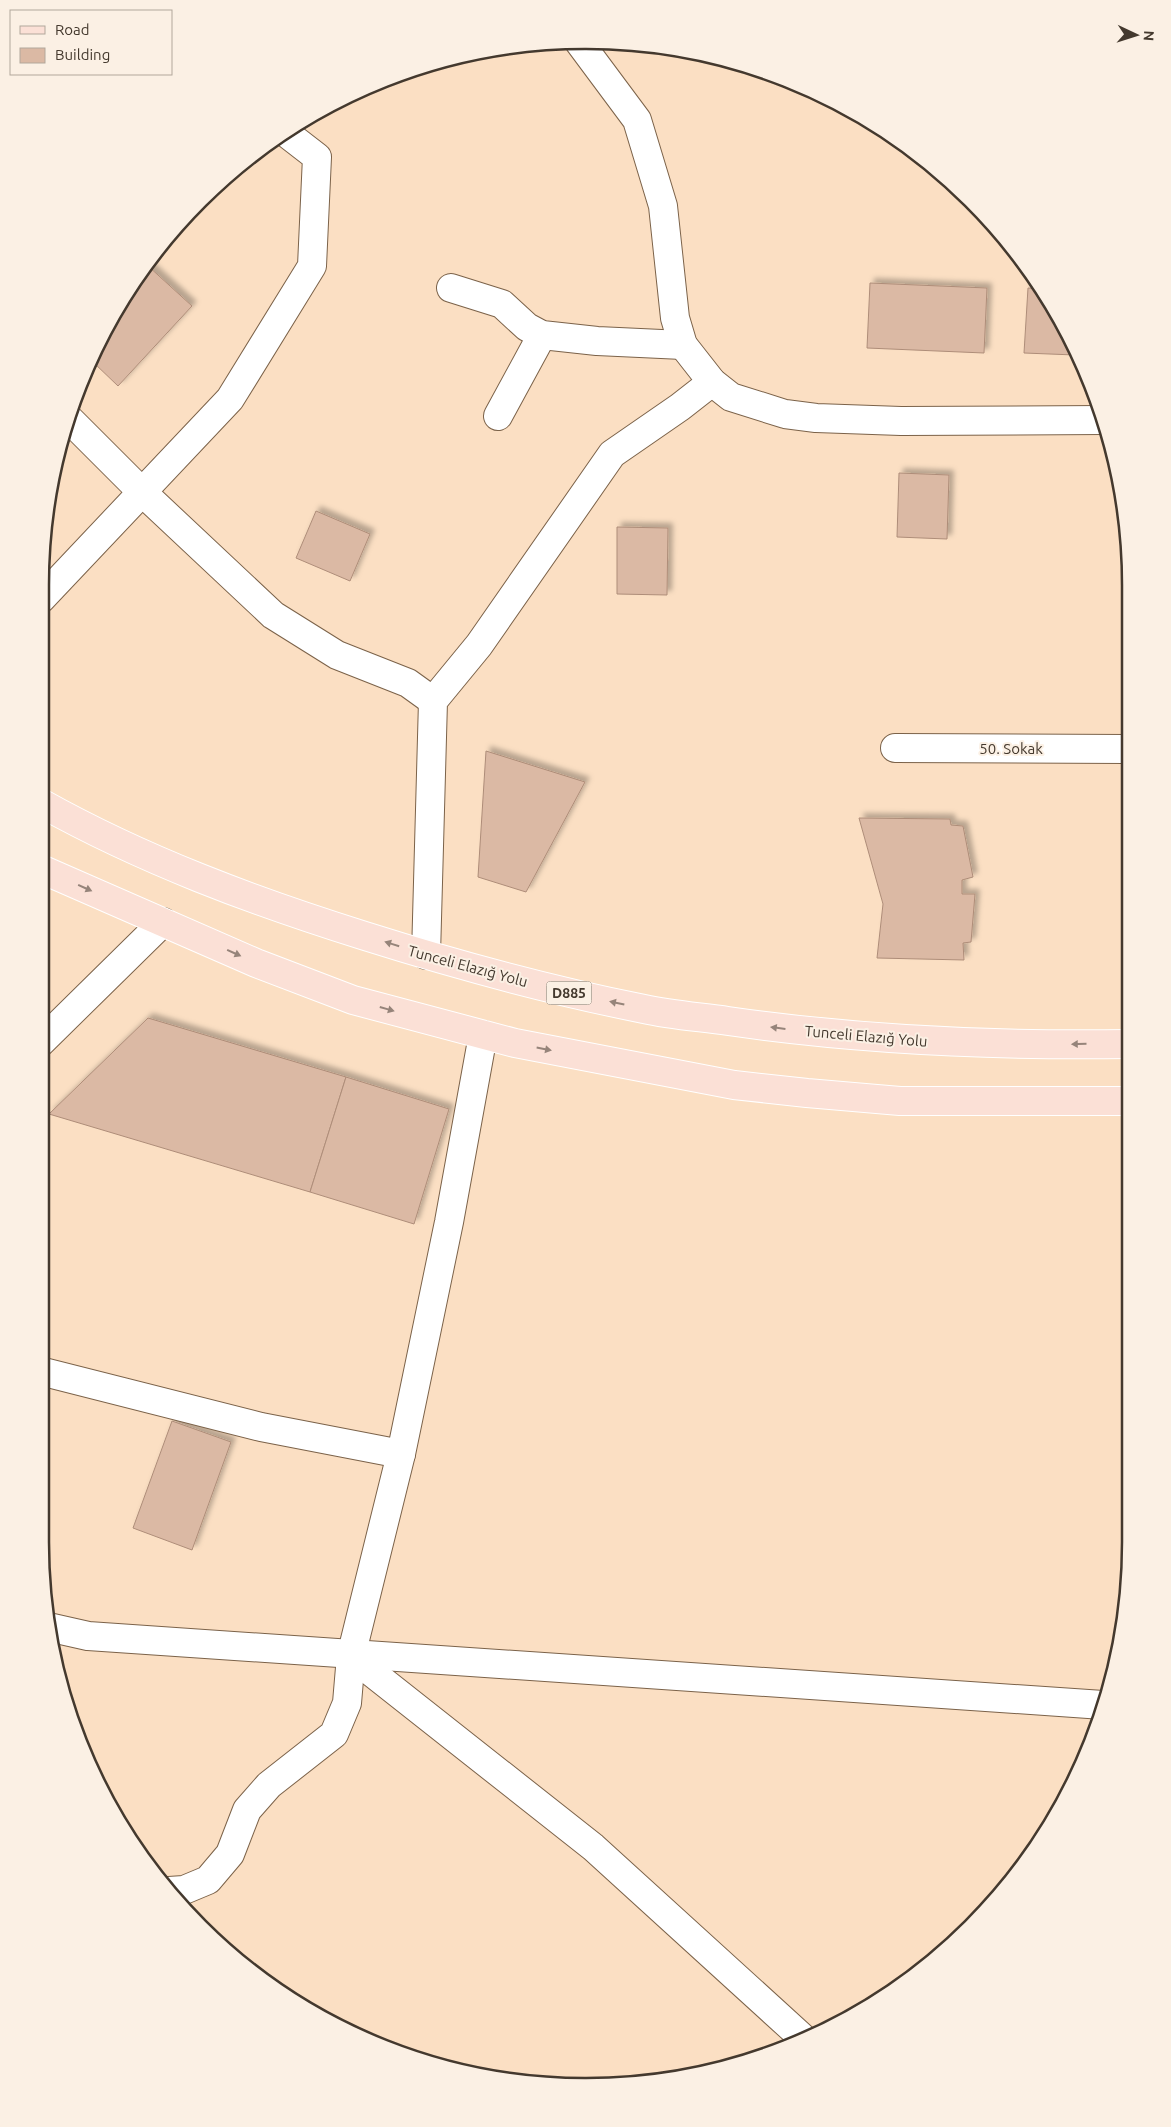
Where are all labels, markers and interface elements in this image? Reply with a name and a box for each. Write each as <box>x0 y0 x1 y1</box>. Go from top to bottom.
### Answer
legend <box>10 10 172 75</box>
north arrow <box>1111 10 1161 60</box>
text: Road <box>55 21 90 38</box>
text: N <box>1141 30 1157 42</box>
text: Building <box>55 46 110 63</box>
street label: 50. Sokak <box>979 740 1043 757</box>
one-way arrow <box>78 885 93 893</box>
one-way arrow <box>384 940 399 948</box>
street label: Tunceli Elazığ Yolu <box>406 942 530 990</box>
one-way arrow <box>227 950 241 958</box>
road number: D885 <box>546 981 592 1004</box>
one-way arrow <box>609 999 625 1007</box>
one-way arrow <box>379 1006 394 1014</box>
street label: Tunceli Elazığ Yolu <box>804 1022 928 1050</box>
one-way arrow <box>769 1024 785 1032</box>
one-way arrow <box>1071 1040 1087 1048</box>
one-way arrow <box>537 1045 553 1053</box>

